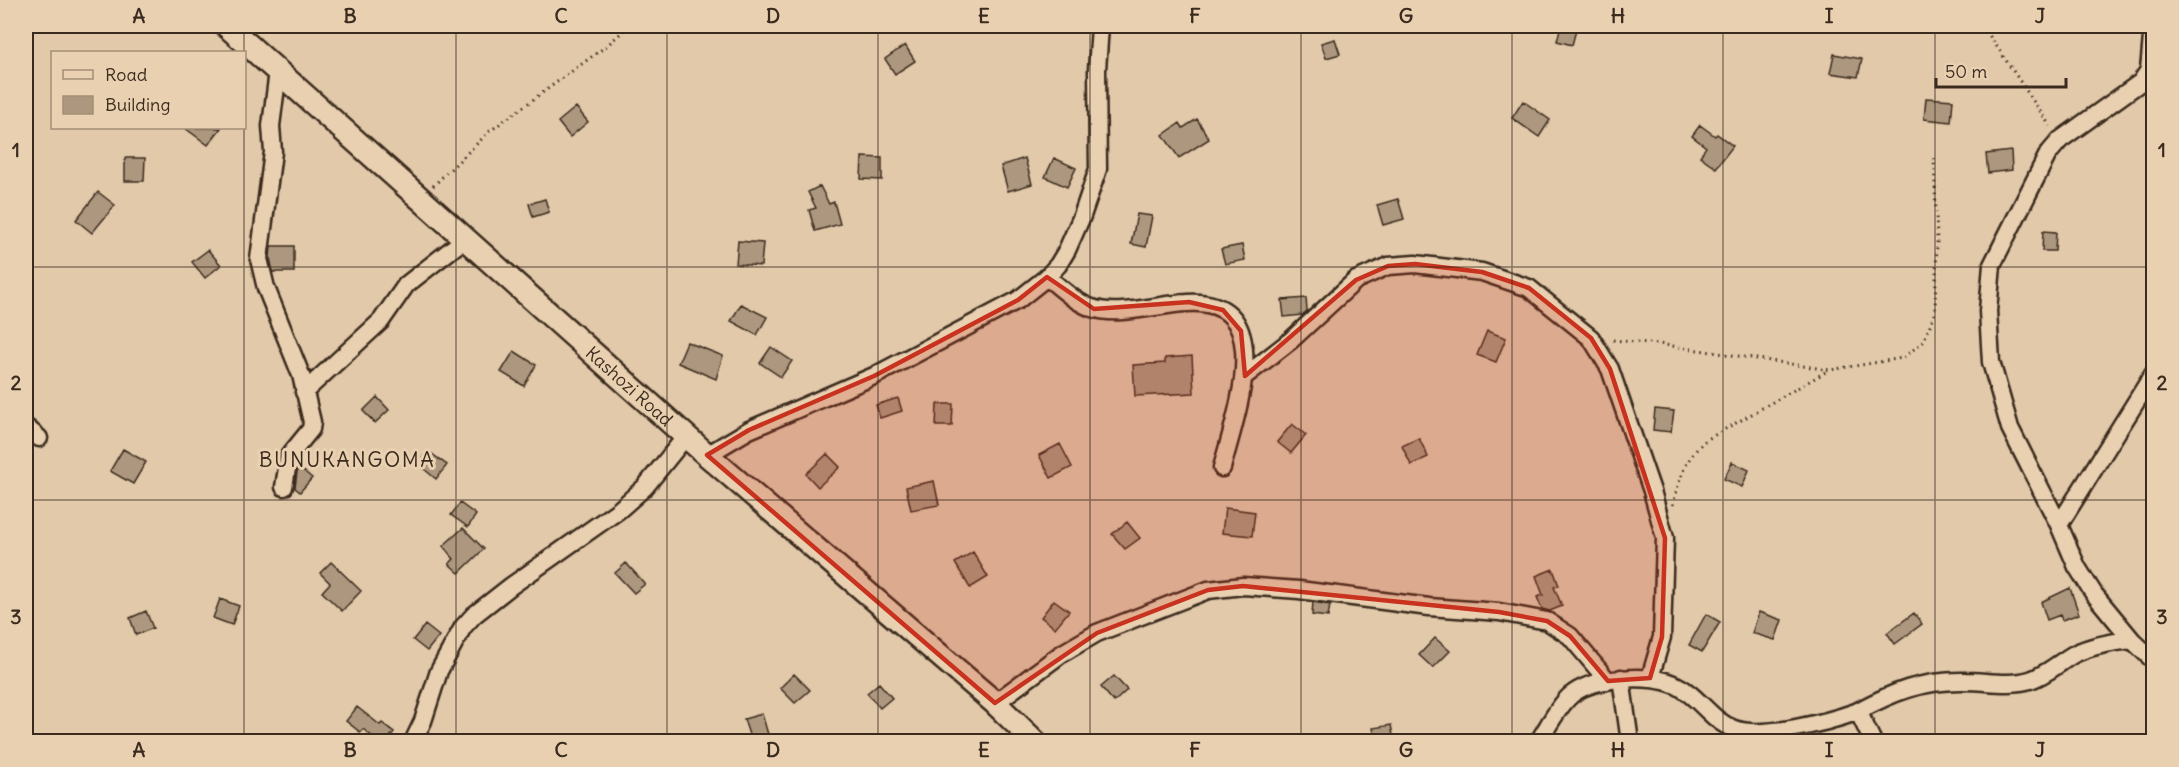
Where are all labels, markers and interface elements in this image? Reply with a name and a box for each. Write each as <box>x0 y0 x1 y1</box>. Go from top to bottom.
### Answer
text: A <box>133 3 146 28</box>
text: B <box>343 3 357 28</box>
text: C <box>554 3 568 28</box>
text: D <box>766 3 780 28</box>
text: E <box>978 3 990 28</box>
text: F <box>1189 3 1201 28</box>
text: G <box>1399 3 1413 28</box>
text: H <box>1611 3 1625 28</box>
text: I <box>1825 3 1834 28</box>
text: J <box>2035 3 2046 28</box>
legend <box>51 51 246 129</box>
scale bar <box>1936 51 2066 89</box>
text: 50 m <box>1945 60 1987 83</box>
text: Road <box>105 63 148 86</box>
text: Building <box>105 93 170 116</box>
text: 1 <box>12 137 20 162</box>
text: 1 <box>2158 137 2166 162</box>
street label: Kashozi Road <box>581 341 678 431</box>
text: 2 <box>11 370 22 395</box>
text: 2 <box>2157 370 2168 395</box>
district label: BUNUKANGOMA <box>259 446 435 473</box>
text: 3 <box>10 604 22 629</box>
text: 3 <box>2156 604 2168 629</box>
text: A <box>133 737 146 762</box>
text: B <box>343 737 357 762</box>
text: C <box>554 737 568 762</box>
text: D <box>766 737 780 762</box>
text: E <box>978 737 990 762</box>
text: F <box>1189 737 1201 762</box>
text: G <box>1399 737 1413 762</box>
text: H <box>1611 737 1625 762</box>
text: I <box>1825 737 1834 762</box>
text: J <box>2035 737 2046 762</box>

